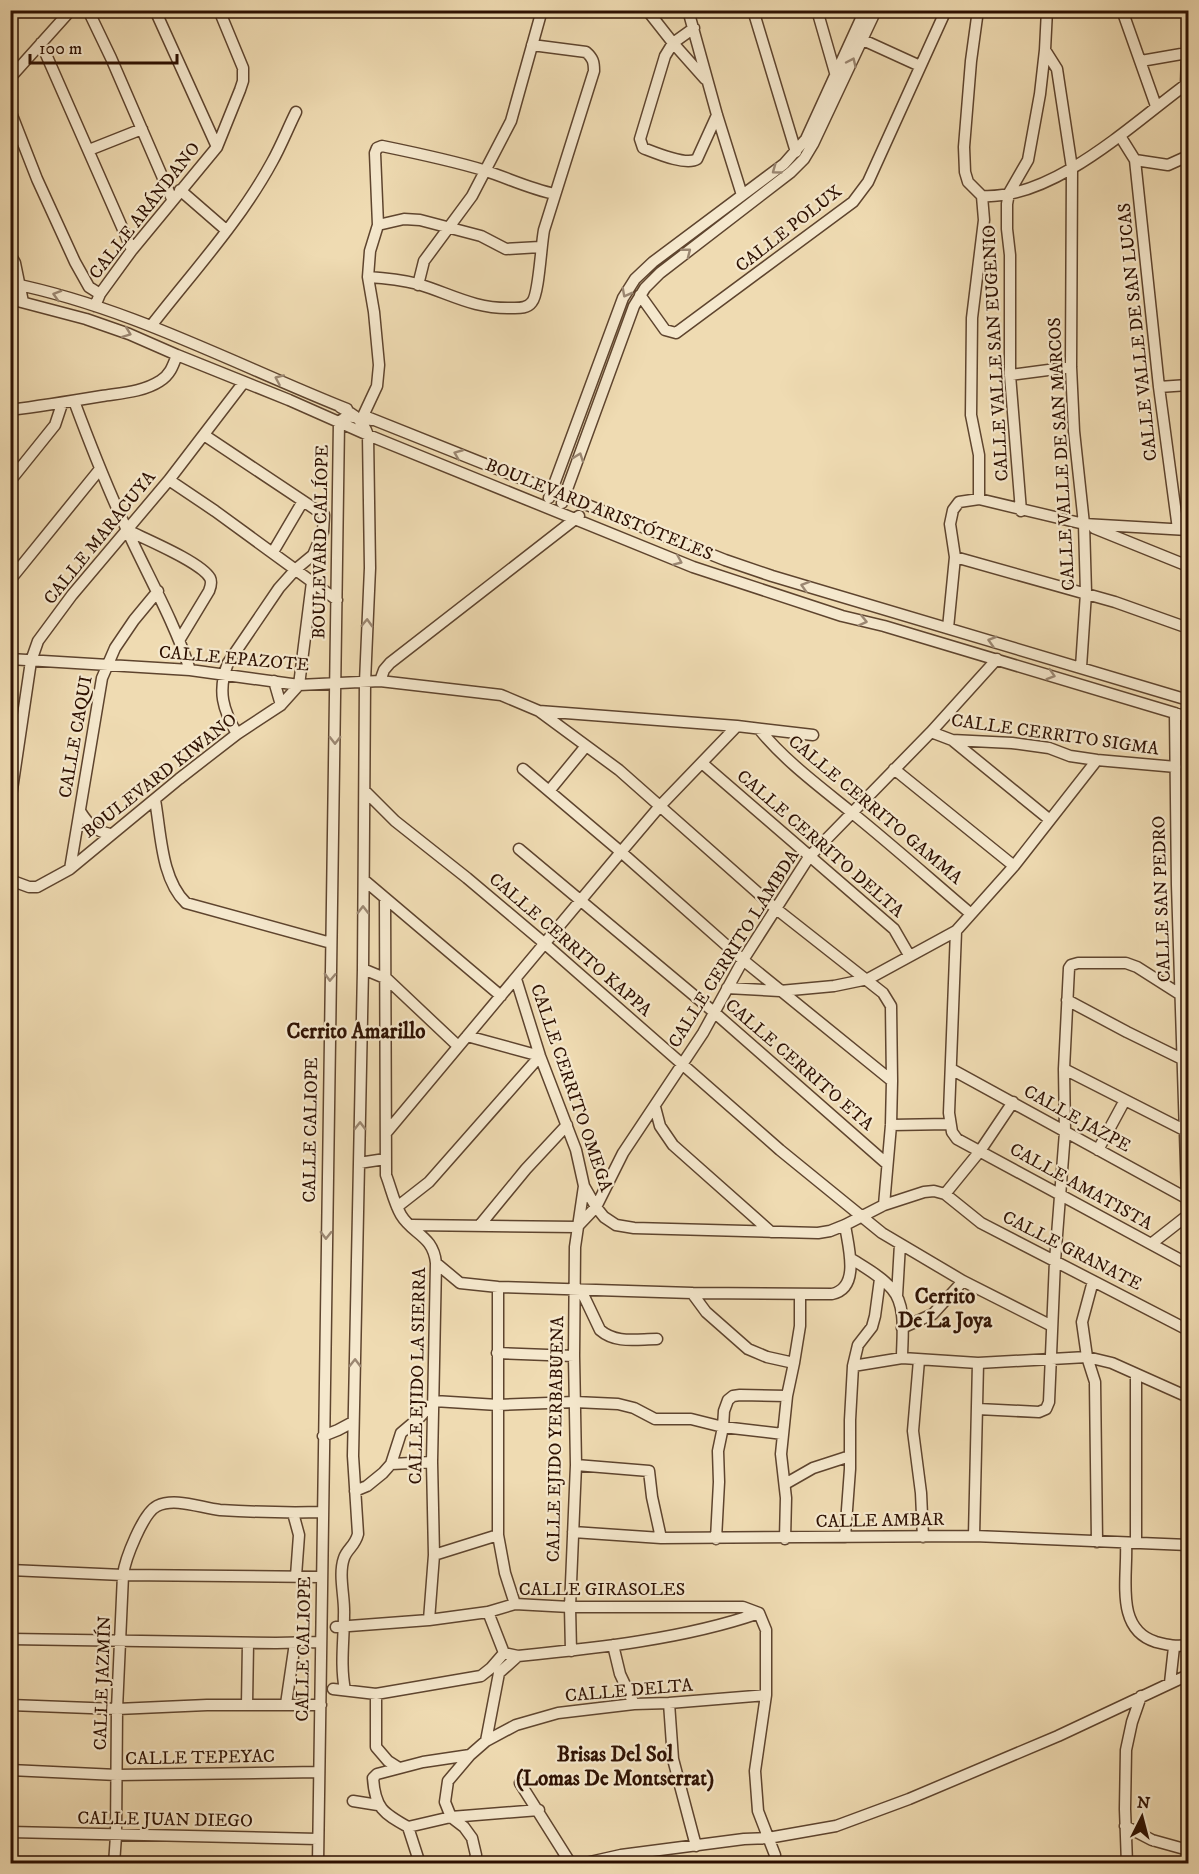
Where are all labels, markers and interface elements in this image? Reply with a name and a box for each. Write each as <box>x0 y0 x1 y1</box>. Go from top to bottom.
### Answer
scale bar <box>30 27 177 65</box>
text: 100 m <box>39 38 82 60</box>
one-way arrow <box>845 58 857 69</box>
street label: CALLE ARÁNDANO <box>84 138 205 284</box>
one-way arrow <box>772 163 783 174</box>
street label: CALLE POLUX <box>732 181 846 277</box>
street label: CALLE VALLE DE SAN LUCAS <box>1114 202 1162 462</box>
street label: CALLE VALLE SAN EUGENIO <box>978 224 1014 482</box>
one-way arrow <box>680 248 691 259</box>
one-way arrow <box>622 287 633 297</box>
one-way arrow <box>52 290 63 302</box>
street label: CALLE VALLE DE SAN MARCOS <box>1044 317 1080 591</box>
one-way arrow <box>121 326 132 339</box>
one-way arrow <box>274 374 285 386</box>
street label: BOULEVARD CALÍOPE <box>307 444 334 639</box>
one-way arrow <box>454 449 465 461</box>
one-way arrow <box>572 452 584 463</box>
street label: BOULEVARD ARISTÓTELES <box>482 454 716 566</box>
street label: CALLE MARACUYA <box>39 466 161 609</box>
one-way arrow <box>672 554 683 566</box>
one-way arrow <box>800 581 811 593</box>
one-way arrow <box>858 613 868 626</box>
one-way arrow <box>361 619 374 628</box>
one-way arrow <box>987 636 998 648</box>
street label: CALLE EPAZOTE <box>158 641 310 677</box>
one-way arrow <box>1045 668 1056 680</box>
street label: CALLE CAQUI <box>54 674 98 800</box>
street label: BOULEVARD KIWANO <box>78 709 242 843</box>
street label: CALLE CERRITO SIGMA <box>950 710 1161 761</box>
street label: CALLE CERRITO GAMMA <box>783 731 967 890</box>
one-way arrow <box>329 736 341 745</box>
street label: CALLE CERRITO DELTA <box>732 765 909 923</box>
street label: CALLE SAN PEDRO <box>1148 815 1176 983</box>
street label: CALLE CERRITO LAMBDA <box>664 845 804 1052</box>
street label: CALLE CERRITO KAPPA <box>484 868 656 1022</box>
one-way arrow <box>357 906 370 915</box>
one-way arrow <box>324 973 337 982</box>
street label: CALLE CERRITO OMEGA <box>525 981 617 1195</box>
street label: CALLE CERRITO ETA <box>720 994 878 1136</box>
district label: Cerrito Amarillo <box>286 1019 426 1045</box>
street label: CALLE CALIOPE <box>299 1057 323 1203</box>
street label: CALLE JAZPE <box>1020 1081 1135 1158</box>
one-way arrow <box>354 1122 366 1131</box>
street label: CALLE AMATISTA <box>1006 1139 1157 1236</box>
street label: CALLE GRANATE <box>999 1206 1146 1296</box>
one-way arrow <box>319 1231 332 1240</box>
street label: CALLE EJIDO LA SIERRA <box>405 1267 431 1485</box>
district label: Cerrito De La Joya <box>898 1284 993 1334</box>
street label: CALLE EJIDO YERBABUENA <box>543 1315 569 1562</box>
one-way arrow <box>348 1359 361 1368</box>
street label: CALLE AMBAR <box>815 1509 945 1533</box>
street label: CALLE CALIOPE <box>292 1576 316 1722</box>
street label: CALLE GIRASOLES <box>519 1579 685 1601</box>
street label: CALLE JAZMÍN <box>89 1615 116 1751</box>
street label: CALLE DELTA <box>564 1674 694 1708</box>
district label: Brisas Del Sol (Lomas De Montserrat) <box>516 1742 714 1792</box>
street label: CALLE TEPEYAC <box>125 1746 275 1770</box>
north arrow <box>1112 1787 1172 1847</box>
text: N <box>1136 1792 1151 1814</box>
street label: CALLE JUAN DIEGO <box>77 1807 253 1833</box>

